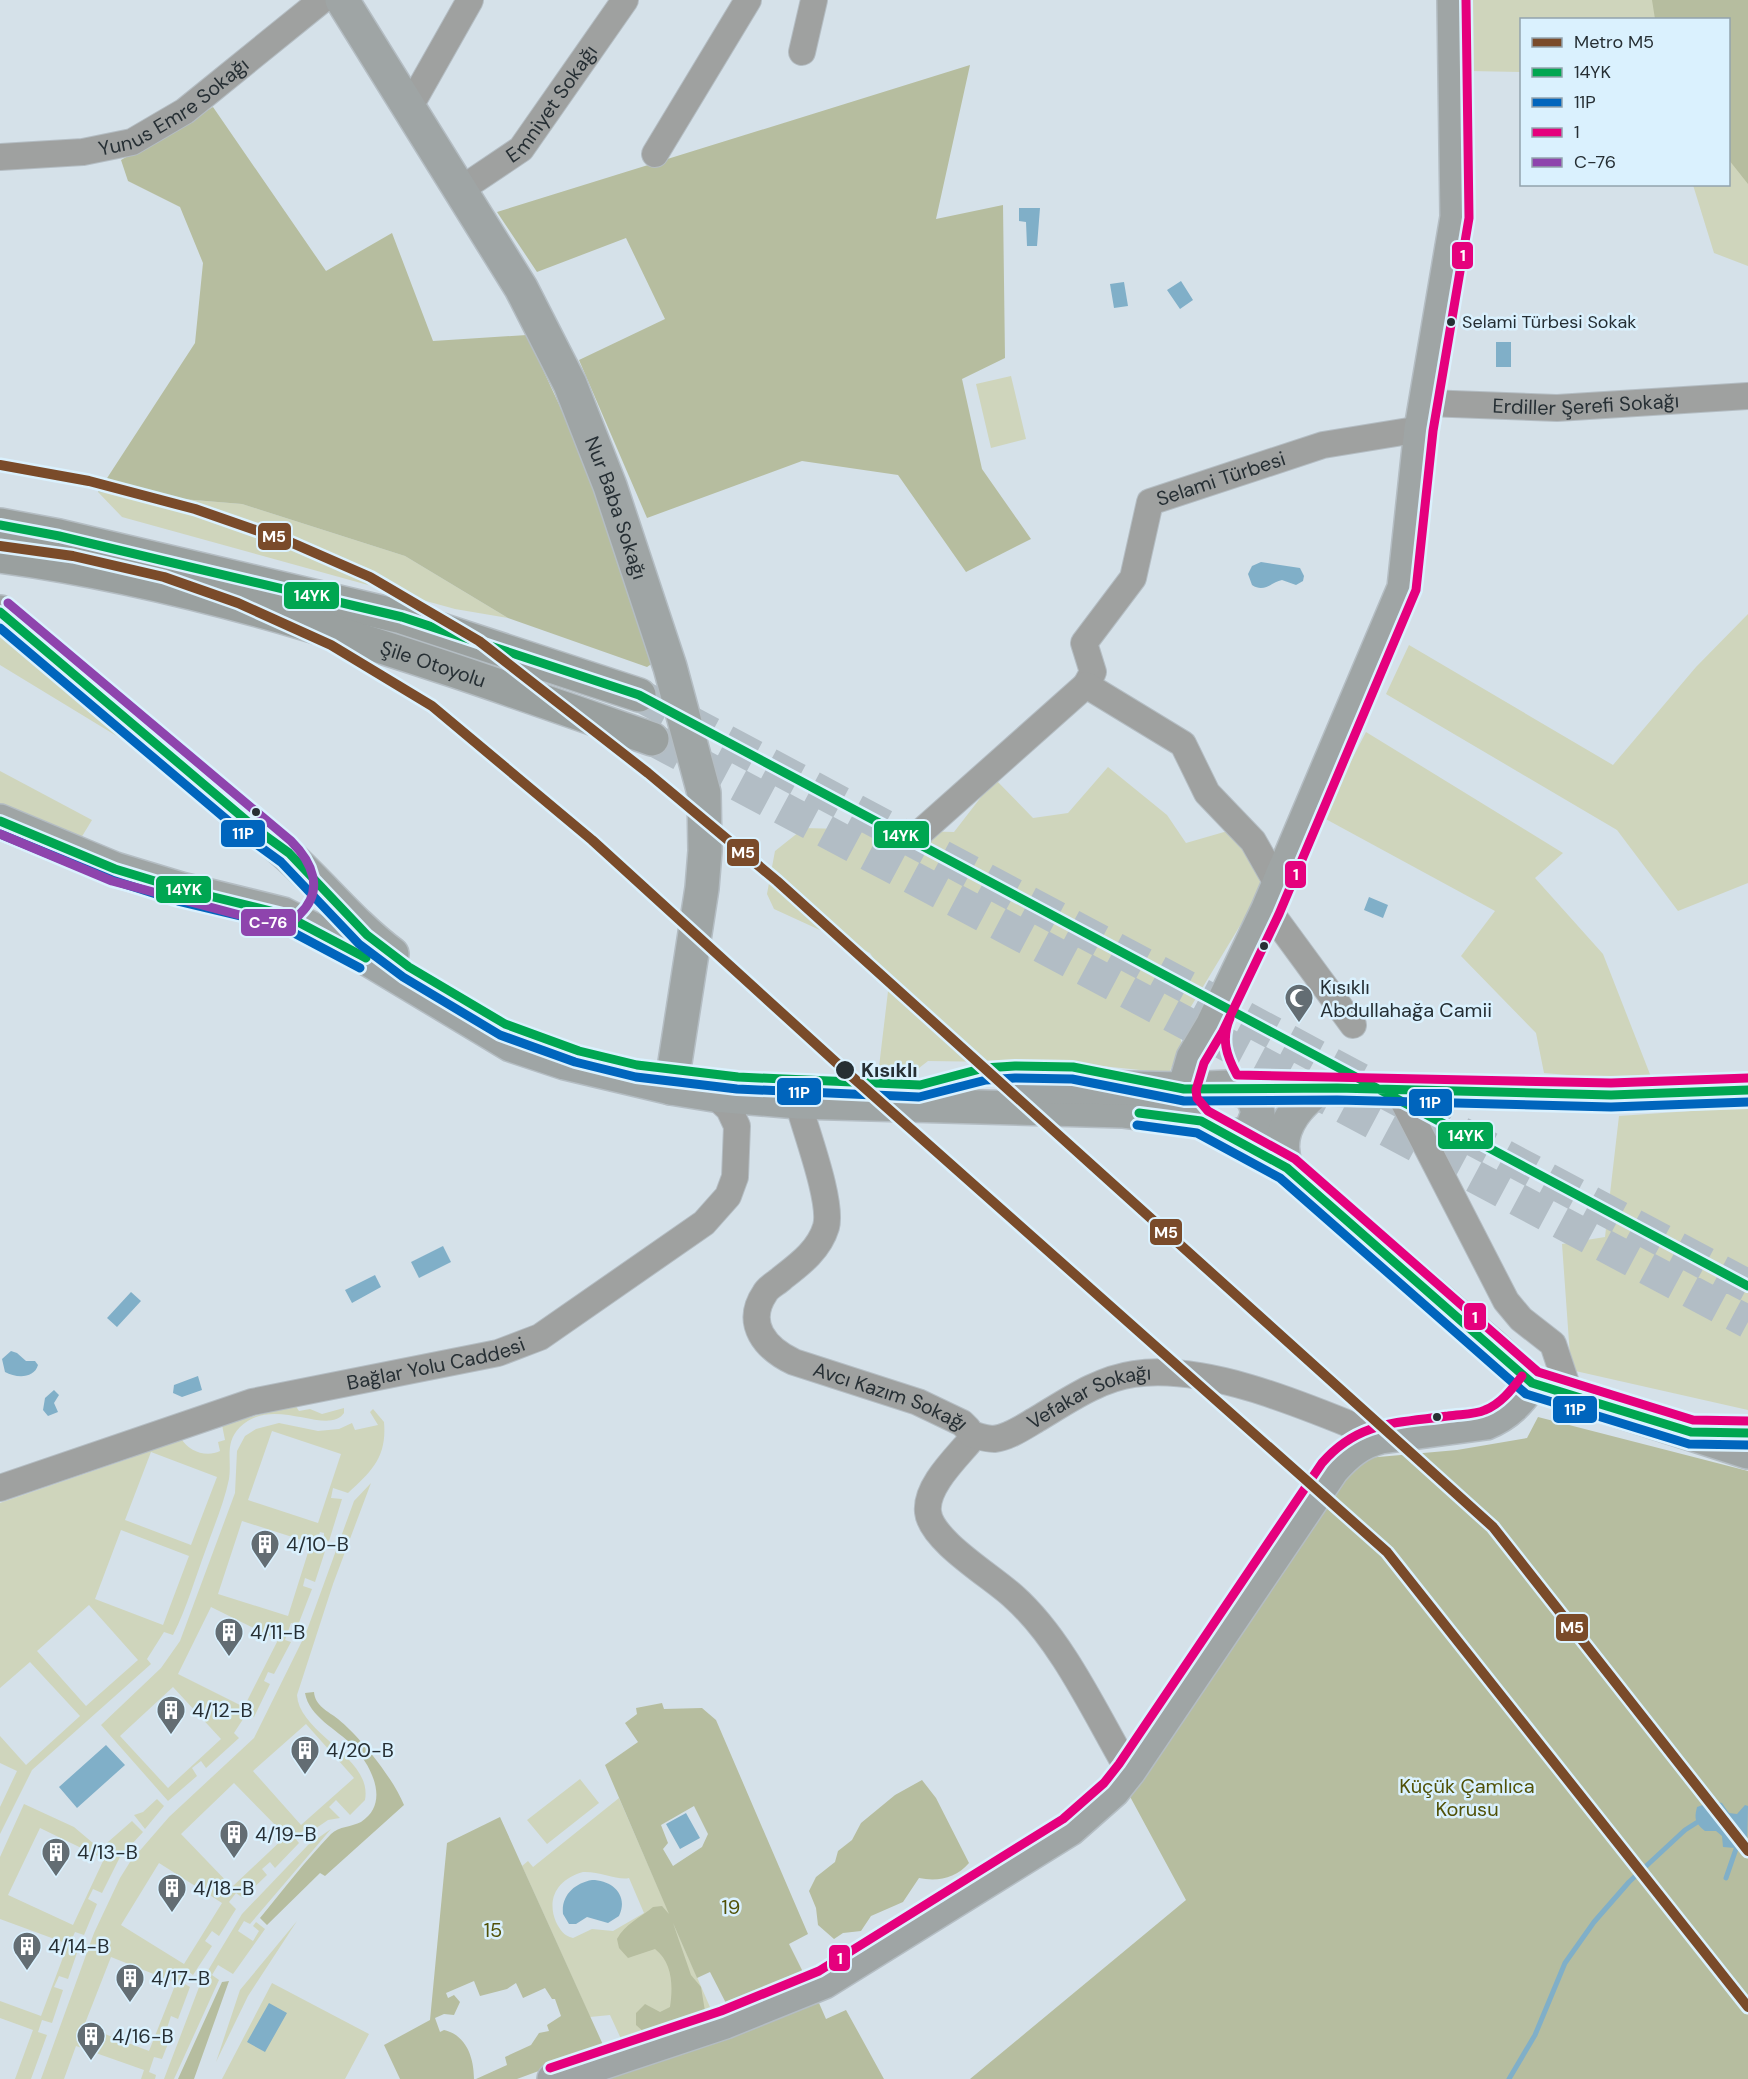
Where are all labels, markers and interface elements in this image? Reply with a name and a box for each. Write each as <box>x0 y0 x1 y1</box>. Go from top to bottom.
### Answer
legend <box>1520 18 1730 186</box>
text: Metro M5 <box>1574 30 1654 54</box>
street label: Emniyet Sokağı <box>501 40 603 168</box>
street label: Yunus Emre Sokağı <box>96 52 254 162</box>
text: 14YK <box>1574 60 1611 84</box>
text: 11P <box>1574 90 1596 114</box>
text: 1 <box>1574 120 1580 144</box>
text: C-76 <box>1574 150 1616 174</box>
line badge: 1 <box>1451 241 1474 270</box>
text: 1 <box>1460 245 1466 266</box>
place label: Selami Türbesi Sokak <box>1462 310 1636 334</box>
marker: Selami Türbesi Sokak <box>1445 316 1457 328</box>
street label: Erdiller Şerefi Sokağı <box>1492 387 1680 421</box>
street label: Nur Baba Sokağı <box>579 433 653 583</box>
street label: Selami Türbesi <box>1153 445 1289 512</box>
line badge: M5 <box>257 522 292 551</box>
text: M5 <box>262 526 286 547</box>
line badge: 14YK <box>283 581 340 610</box>
text: 14YK <box>294 585 331 606</box>
street label: Şile Otoyolu <box>377 634 489 693</box>
unlabelled marker <box>250 806 262 818</box>
line badge: 11P <box>220 819 266 848</box>
line badge: 14YK <box>873 820 930 849</box>
text: 11P <box>232 823 254 844</box>
text: 14YK <box>883 825 920 846</box>
line badge: M5 <box>726 838 760 867</box>
text: M5 <box>731 842 755 863</box>
line badge: 1 <box>1284 860 1307 889</box>
text: 1 <box>1293 864 1299 885</box>
line badge: 14YK <box>155 875 212 904</box>
text: 14YK <box>166 879 203 900</box>
line badge: C-76 <box>240 908 297 937</box>
text: C-76 <box>249 912 287 933</box>
unlabelled marker <box>1258 940 1270 952</box>
place label: Kısıklı Abdullahağa Camii <box>1320 974 1492 1023</box>
mosque icon: Kısıklı Abdullahağa Camii <box>1283 982 1315 1024</box>
place label: Kısıklı <box>861 1057 918 1083</box>
marker: Kısıklı <box>834 1059 856 1081</box>
line badge: 11P <box>776 1077 822 1106</box>
text: 11P <box>788 1082 810 1103</box>
line badge: 11P <box>1408 1088 1453 1117</box>
text: 11P <box>1419 1092 1441 1113</box>
line badge: 14YK <box>1437 1121 1494 1150</box>
text: 14YK <box>1448 1125 1485 1146</box>
line badge: M5 <box>1149 1218 1183 1246</box>
text: M5 <box>1154 1222 1178 1243</box>
line badge: 1 <box>1463 1302 1487 1331</box>
text: 1 <box>1472 1307 1478 1328</box>
street label: Bağlar Yolu Caddesi <box>344 1331 529 1396</box>
street label: Avcı Kazım Sokağı <box>810 1356 974 1435</box>
street label: Vefakar Sokağı <box>1022 1359 1152 1435</box>
line badge: 11P <box>1552 1395 1598 1424</box>
text: 11P <box>1564 1399 1586 1420</box>
unlabelled marker <box>1431 1411 1443 1423</box>
building icon: 4/10-B <box>249 1528 281 1570</box>
place label: 4/10-B <box>286 1531 349 1557</box>
line badge: M5 <box>1555 1613 1589 1642</box>
building icon: 4/11-B <box>213 1616 245 1658</box>
text: M5 <box>1560 1617 1584 1638</box>
place label: 4/11-B <box>250 1619 305 1645</box>
building icon: 4/12-B <box>155 1694 187 1736</box>
place label: 4/12-B <box>192 1697 253 1723</box>
building icon: 4/20-B <box>289 1734 321 1776</box>
place label: 4/20-B <box>326 1737 394 1763</box>
park label: Küçük Çamlıca Korusu <box>1399 1773 1535 1822</box>
building icon: 4/19-B <box>218 1818 250 1860</box>
place label: 4/19-B <box>255 1821 317 1847</box>
building icon: 4/13-B <box>40 1836 72 1878</box>
place label: 4/13-B <box>77 1839 138 1865</box>
building icon: 4/18-B <box>156 1872 188 1914</box>
place label: 4/18-B <box>193 1875 254 1901</box>
park label: 19 <box>722 1894 740 1920</box>
park label: 15 <box>484 1917 502 1943</box>
building icon: 4/14-B <box>11 1930 43 1972</box>
place label: 4/14-B <box>48 1933 109 1959</box>
line badge: 1 <box>828 1944 851 1972</box>
text: 1 <box>837 1948 843 1969</box>
building icon: 4/17-B <box>114 1962 146 2004</box>
place label: 4/17-B <box>151 1965 210 1991</box>
building icon: 4/16-B <box>75 2020 107 2062</box>
place label: 4/16-B <box>112 2023 174 2049</box>

